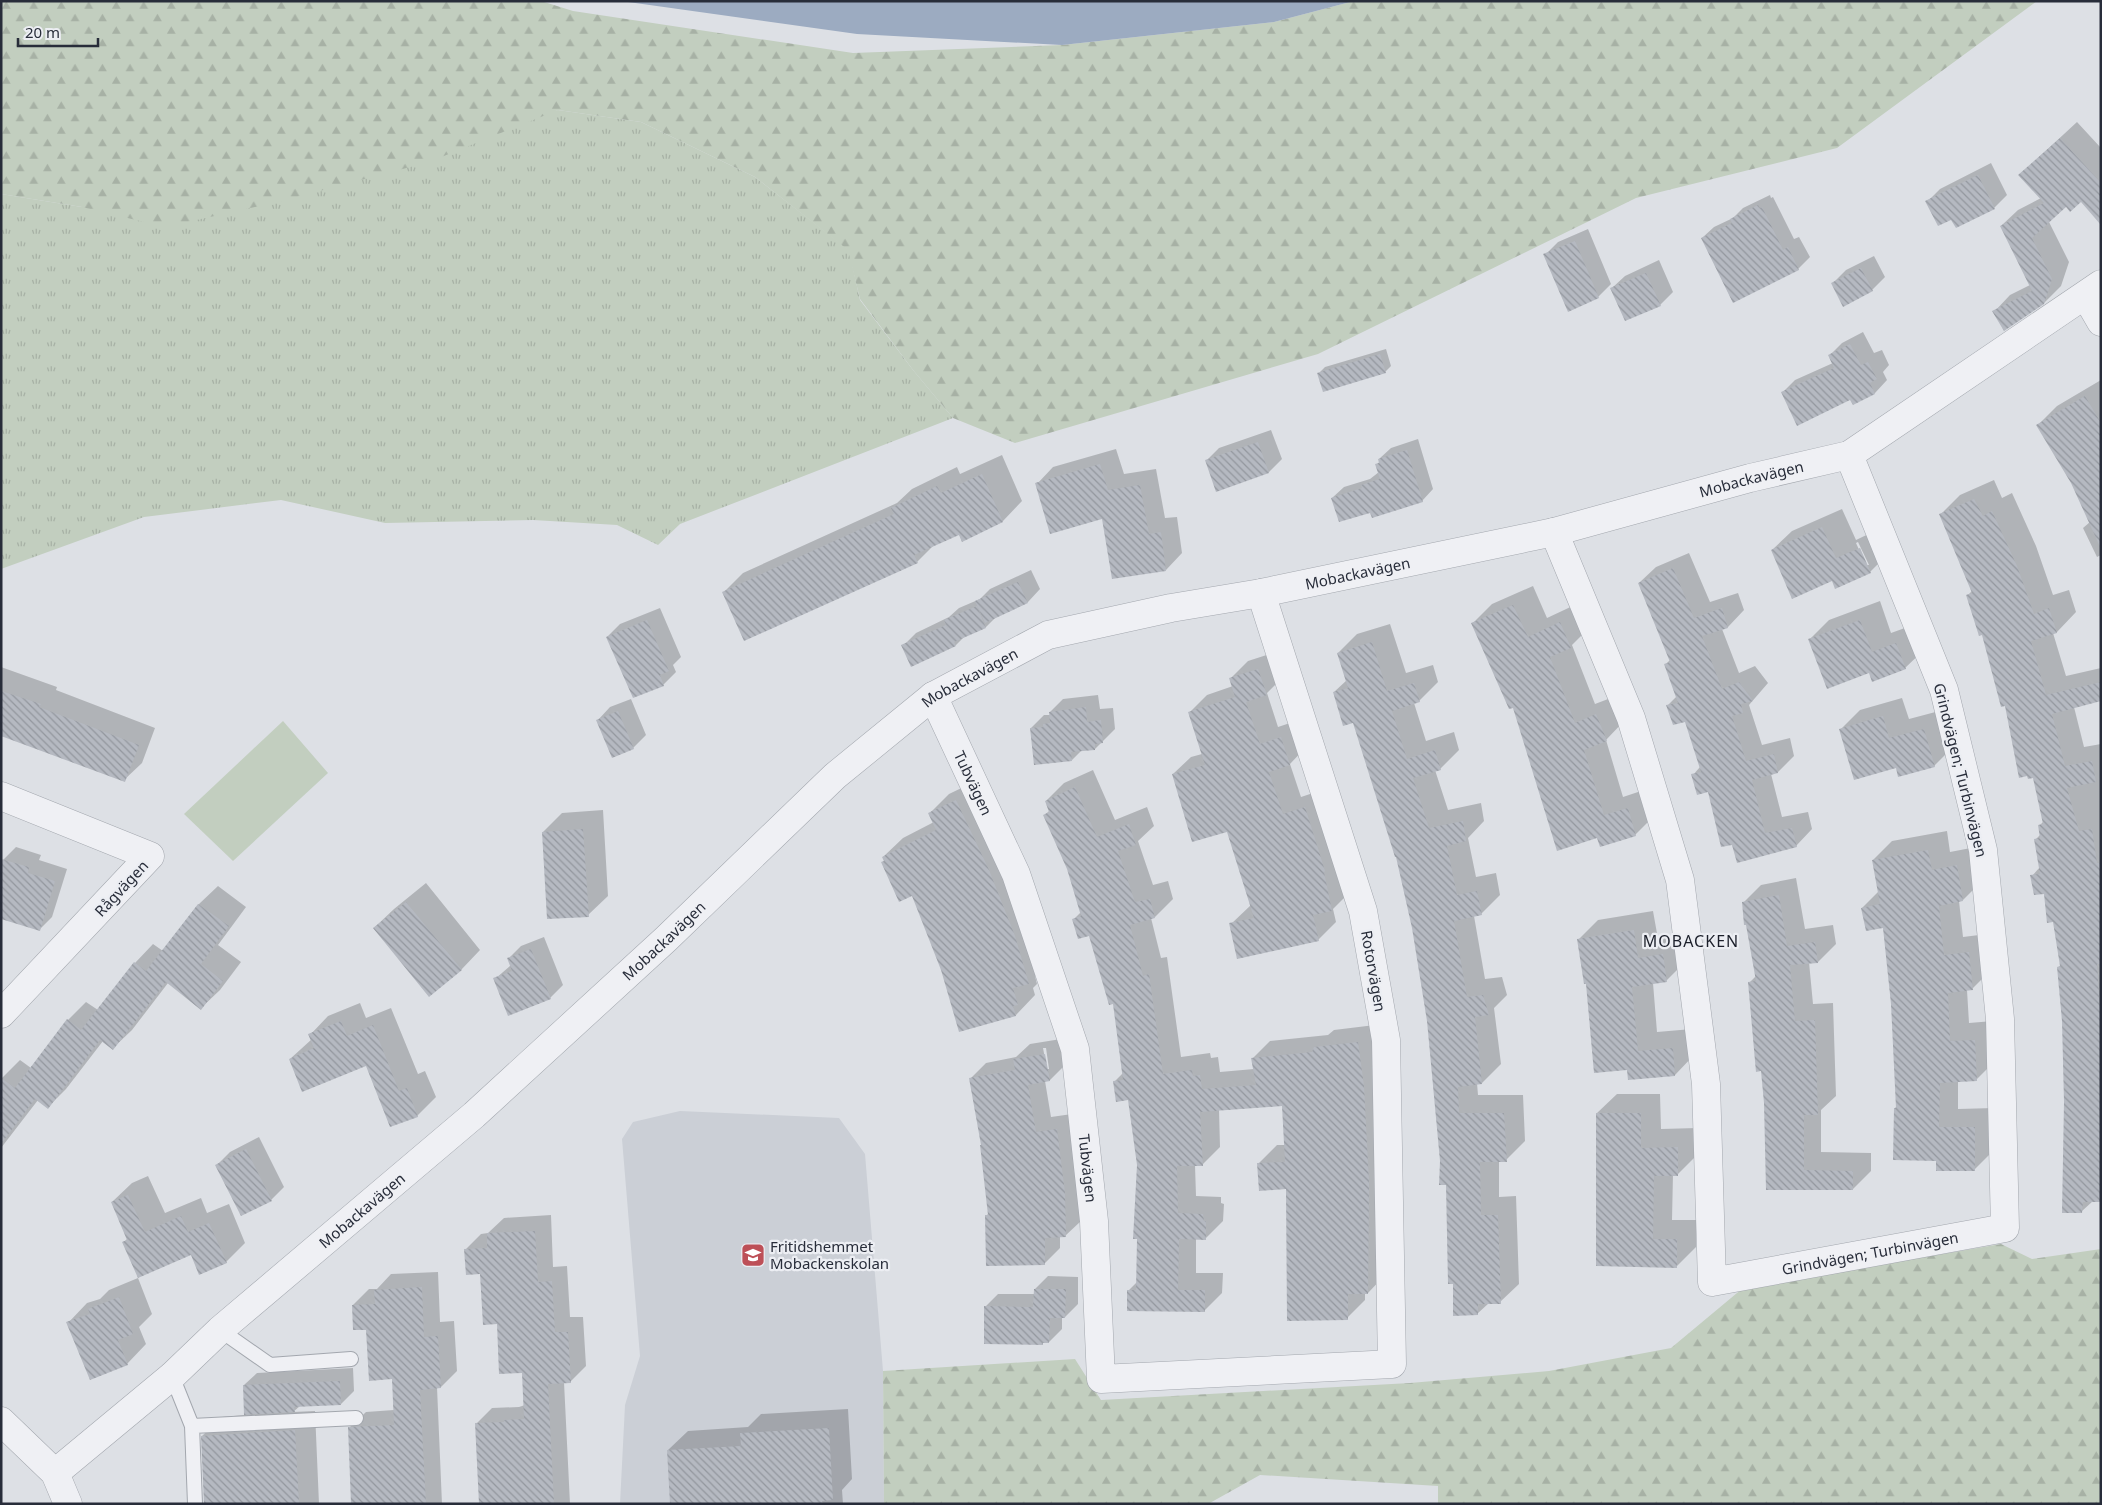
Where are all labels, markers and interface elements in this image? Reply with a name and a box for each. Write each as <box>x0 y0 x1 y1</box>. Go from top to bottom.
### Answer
scale bar <box>18 15 98 47</box>
text: 20 m <box>25 22 60 42</box>
street label: Mobackavägen <box>1697 456 1805 502</box>
street label: Mobackavägen <box>1303 552 1412 594</box>
street label: Mobackavägen <box>917 643 1021 712</box>
street label: Grindvägen; Turbinvägen <box>1930 681 1992 859</box>
street label: Tubvägen <box>950 748 997 818</box>
street label: Rågvägen <box>90 856 152 920</box>
street label: Mobackavägen <box>618 897 710 984</box>
street label: Rotorvägen <box>1357 929 1391 1013</box>
district label: MOBACKEN <box>1643 930 1739 952</box>
street label: Tubvägen <box>1074 1133 1102 1204</box>
street label: Mobackavägen <box>314 1168 409 1252</box>
street label: Grindvägen; Turbinvägen <box>1780 1227 1960 1279</box>
place label: Fritidshemmet Mobackenskolan <box>770 1236 889 1273</box>
school or university icon: Fritidshemmet Mobackenskolan <box>740 1242 766 1268</box>

